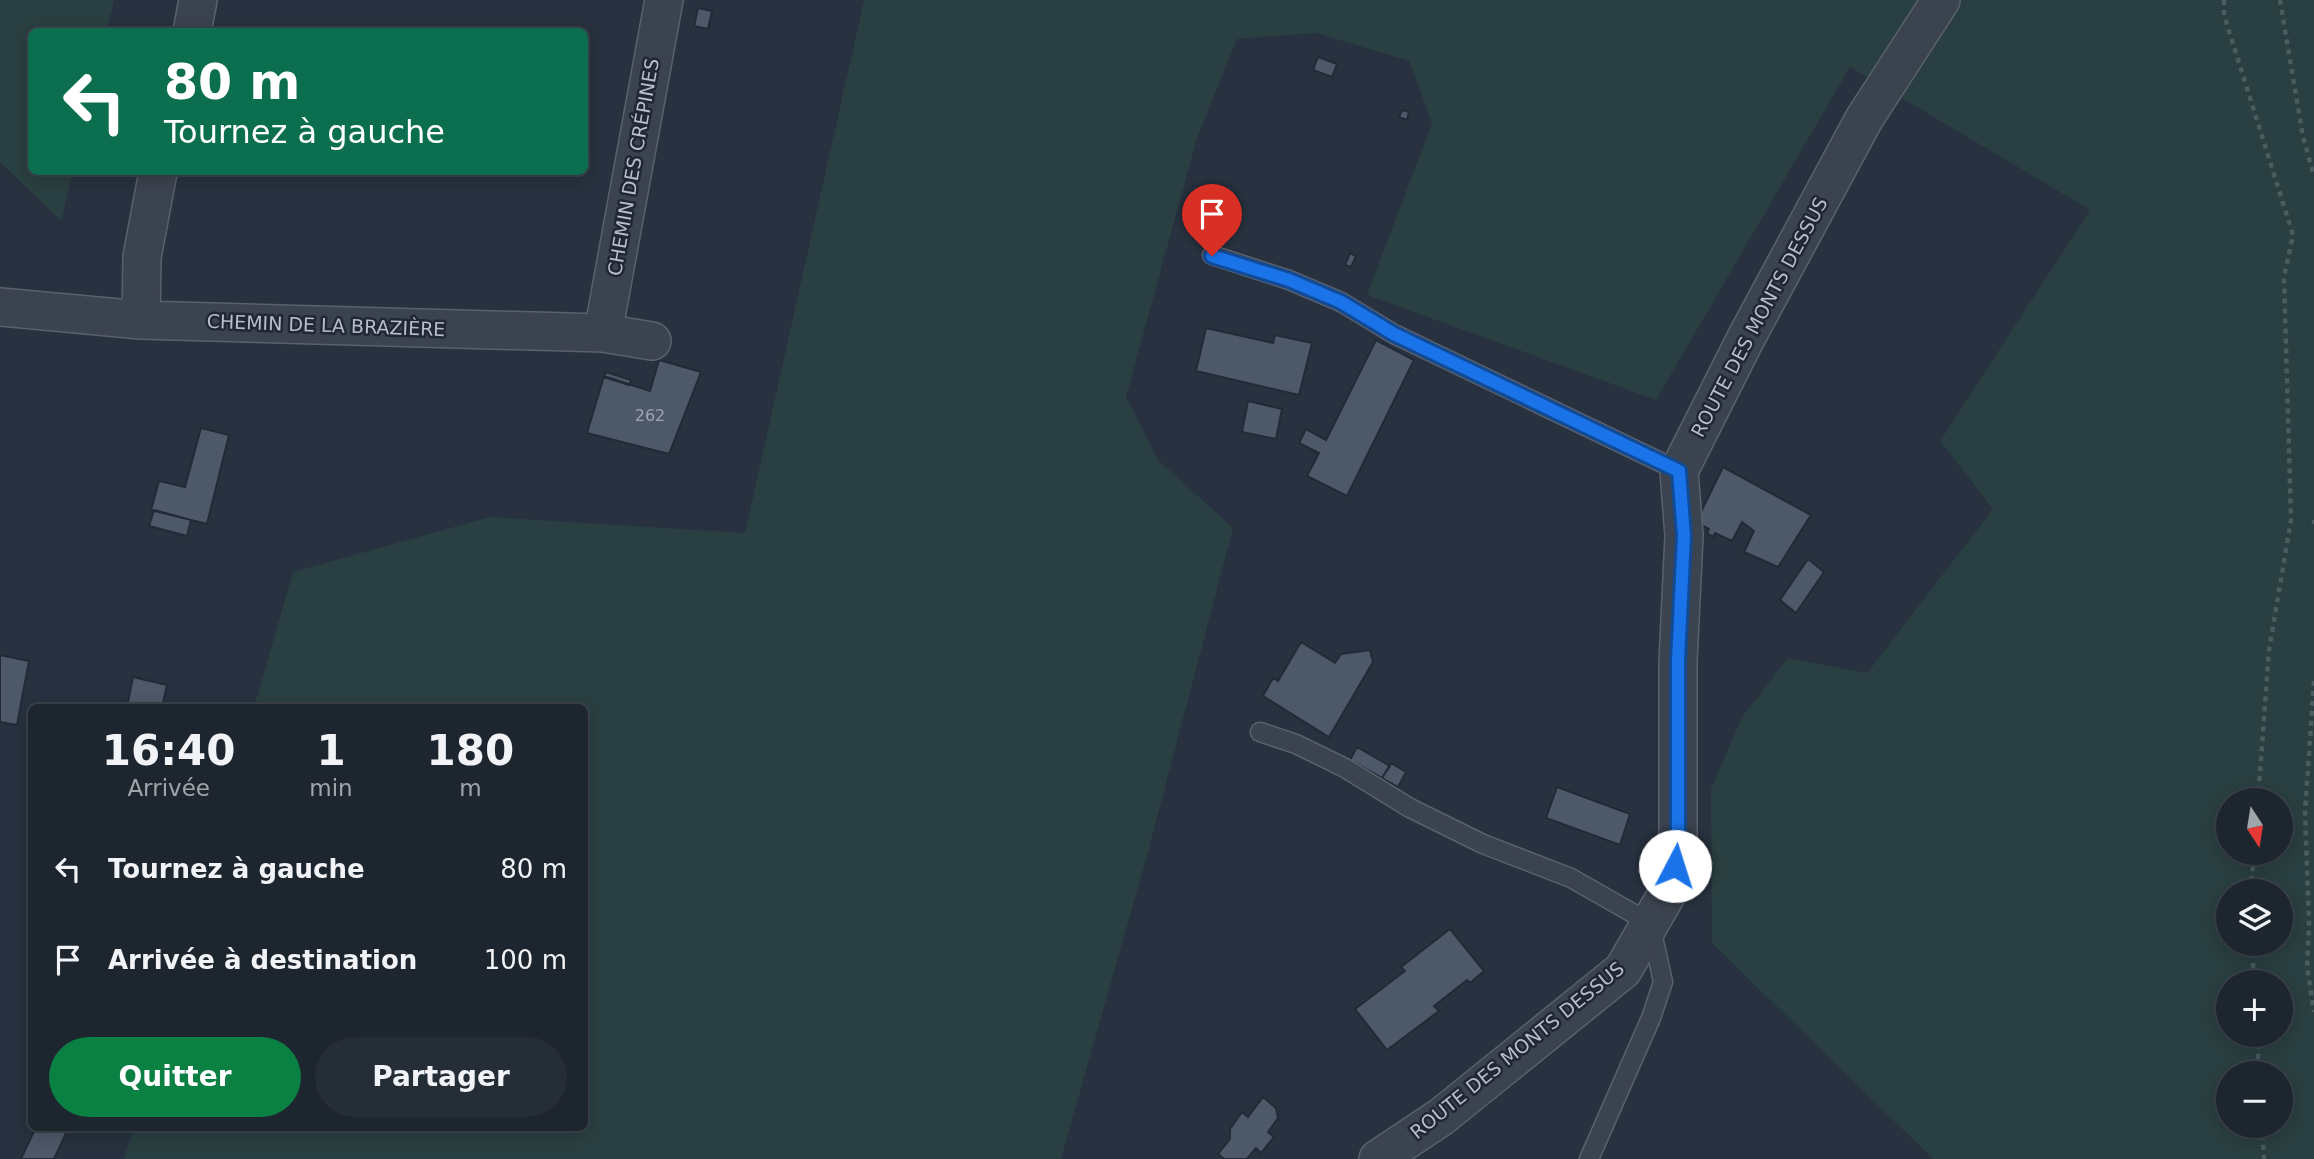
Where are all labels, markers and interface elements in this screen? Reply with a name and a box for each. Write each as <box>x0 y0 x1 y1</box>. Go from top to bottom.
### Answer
text: 80 m <box>164 54 300 111</box>
icon: left <box>49 56 140 147</box>
street label: CHEMIN DES CRÉPINES <box>603 57 663 277</box>
text: Tournez à gauche <box>164 113 445 151</box>
pin <box>1182 184 1242 256</box>
street label: ROUTE DES MONTS DESSUS <box>1686 193 1832 441</box>
icon: arrive <box>1193 195 1231 233</box>
street label: CHEMIN DE LA BRAZIÈRE <box>206 310 446 340</box>
house number: 262 <box>635 406 665 425</box>
text: 16:40 <box>102 726 236 775</box>
text: 1 <box>316 726 346 775</box>
text: 180 <box>427 726 514 775</box>
text: Arrivée <box>127 775 210 801</box>
text: min <box>309 775 353 801</box>
text: m <box>459 775 482 801</box>
north arrow <box>2216 788 2292 864</box>
map controls <box>2216 788 2293 1138</box>
position arrow <box>1638 829 1712 903</box>
icon: left <box>49 850 87 888</box>
text: Tournez à gauche <box>108 854 365 884</box>
text: 80 m <box>500 854 567 884</box>
button: layers <box>2216 879 2293 956</box>
icon: arrive <box>49 941 87 979</box>
text: Arrivée à destination <box>108 945 417 975</box>
text: 100 m <box>484 945 567 975</box>
street label: ROUTE DES MONTS DESSUS <box>1406 957 1628 1143</box>
button: + <box>2216 970 2293 1047</box>
button: Quitter <box>49 1037 301 1117</box>
button: Partager <box>315 1037 567 1117</box>
button: − <box>2216 1061 2293 1138</box>

